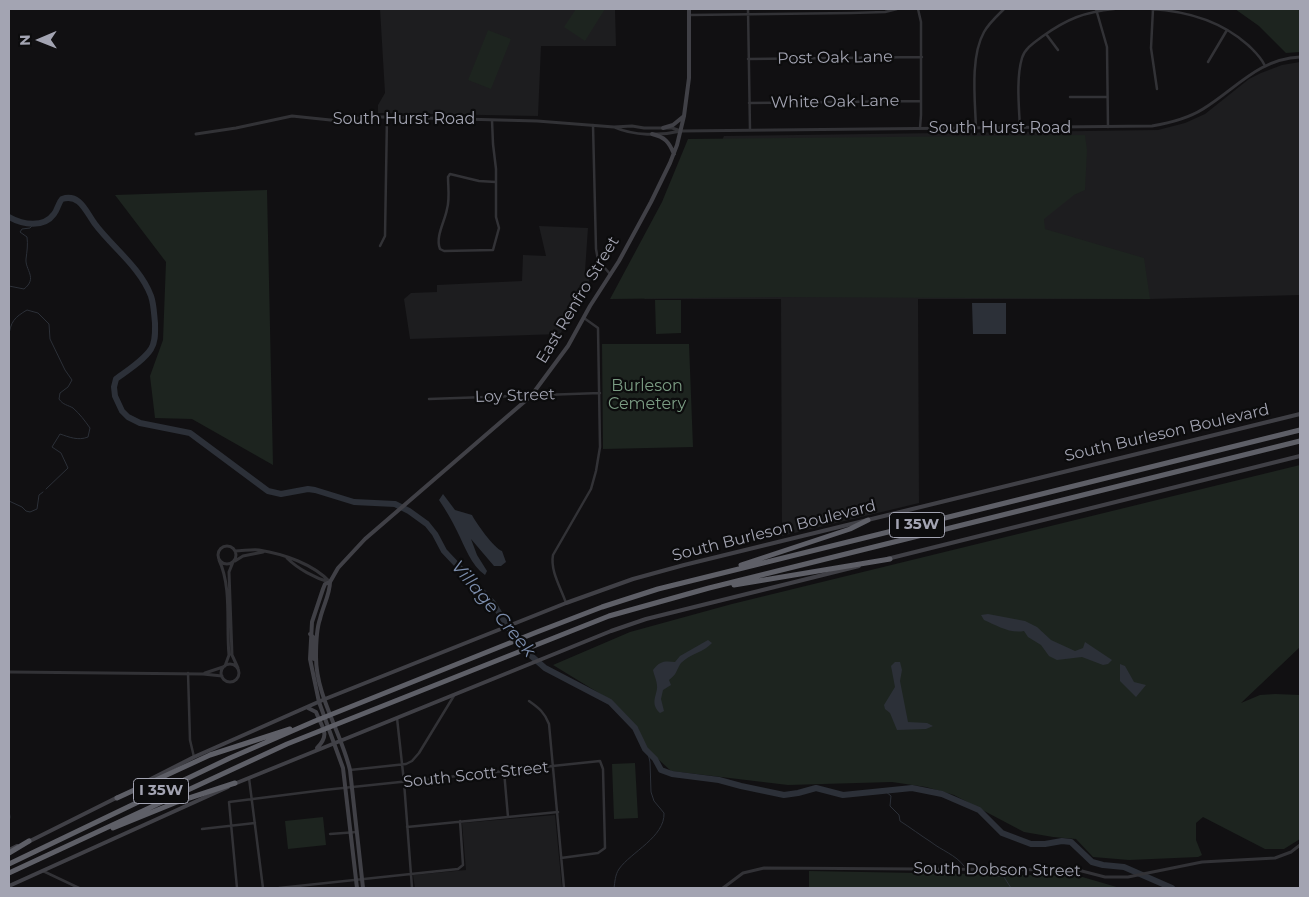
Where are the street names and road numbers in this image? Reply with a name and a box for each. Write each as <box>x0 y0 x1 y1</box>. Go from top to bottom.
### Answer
street label: Post Oak Lane <box>777 47 893 69</box>
street label: White Oak Lane <box>771 91 899 113</box>
street label: South Hurst Road <box>333 109 475 129</box>
street label: South Hurst Road <box>929 118 1071 138</box>
street label: East Renfro Street <box>532 233 624 367</box>
street label: Loy Street <box>475 385 555 407</box>
street label: South Burleson Boulevard <box>1063 400 1271 466</box>
street label: South Burleson Boulevard <box>670 496 878 566</box>
road number: I 35W <box>890 512 944 538</box>
street label: South Scott Street <box>402 758 550 792</box>
road number: I 35W <box>134 778 188 804</box>
street label: South Dobson Street <box>913 859 1081 881</box>

